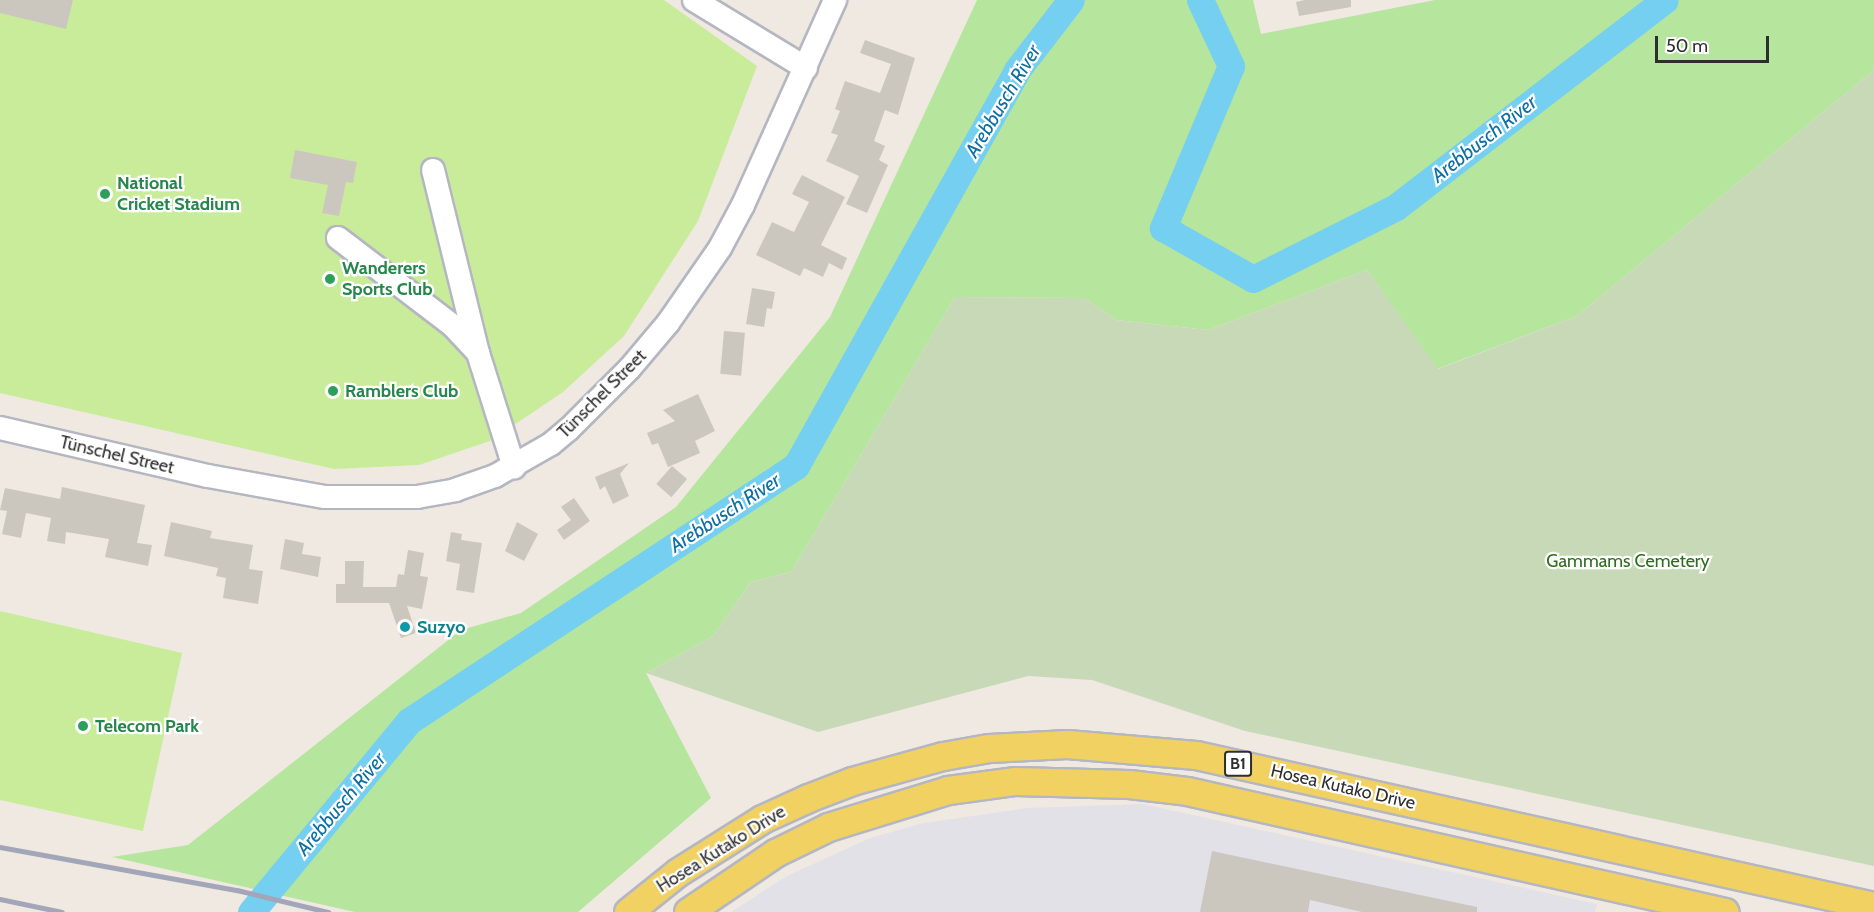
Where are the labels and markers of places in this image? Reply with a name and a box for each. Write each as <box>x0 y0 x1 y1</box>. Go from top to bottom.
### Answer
place label: National Cricket Stadium <box>117 173 240 216</box>
marker: National Cricket Stadium <box>98 187 112 201</box>
place label: Wanderers Sports Club <box>342 258 433 300</box>
marker: Wanderers Sports Club <box>323 272 337 286</box>
place label: Ramblers Club <box>345 380 458 402</box>
marker: Ramblers Club <box>326 384 340 398</box>
place label: Suzyo <box>417 616 465 638</box>
marker: Suzyo <box>398 620 412 634</box>
place label: Telecom Park <box>95 715 199 737</box>
marker: Telecom Park <box>76 719 90 733</box>

